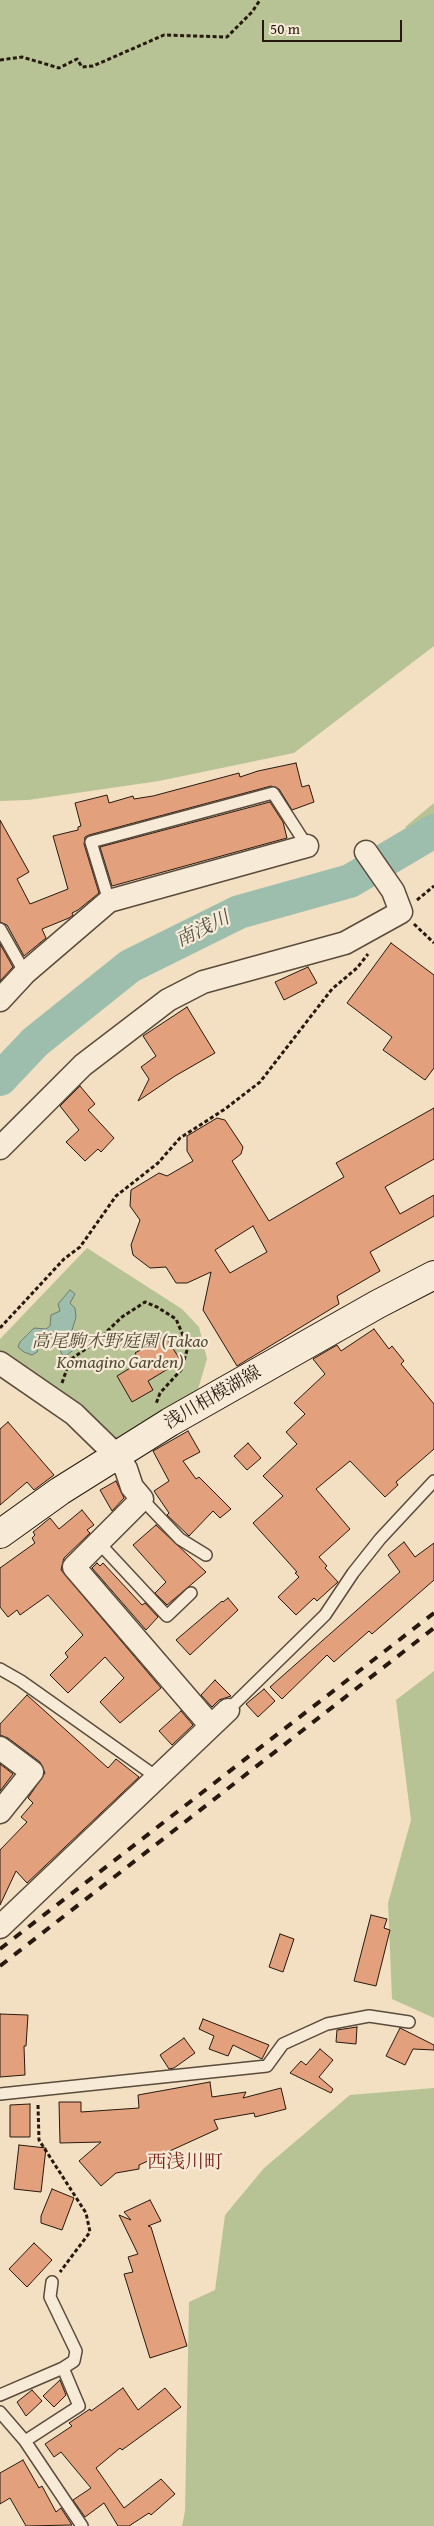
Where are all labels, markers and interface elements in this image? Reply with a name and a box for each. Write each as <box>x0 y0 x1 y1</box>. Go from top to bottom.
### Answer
scale bar <box>264 10 404 42</box>
text: 50 m <box>270 18 300 39</box>
water label: 南浅川 <box>172 907 234 953</box>
park label: 高尾駒木野庭園 (Takao Komagino Garden) <box>32 1331 208 1374</box>
street label: 浅川相模湖線 <box>161 1362 265 1434</box>
district label: 西浅川町 <box>147 2152 223 2174</box>

